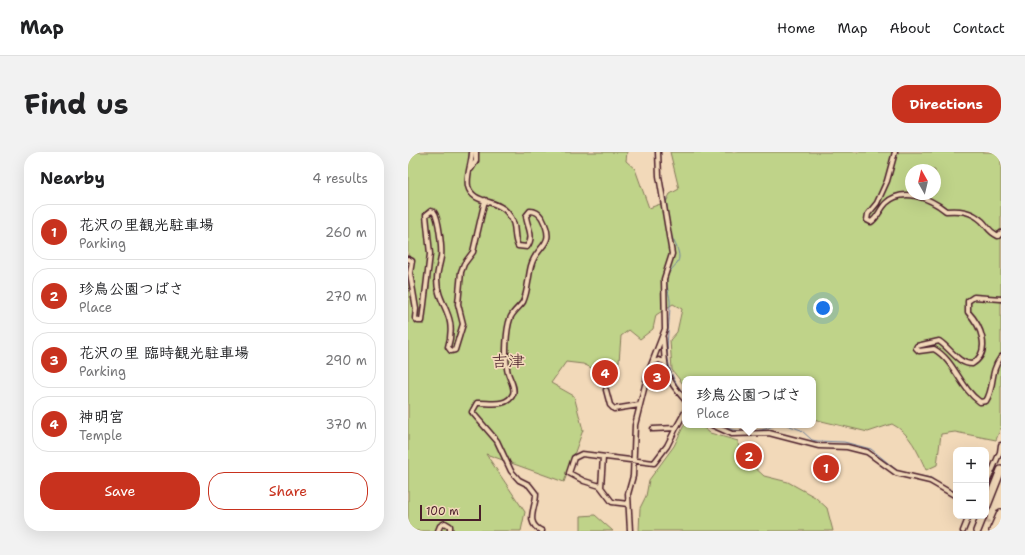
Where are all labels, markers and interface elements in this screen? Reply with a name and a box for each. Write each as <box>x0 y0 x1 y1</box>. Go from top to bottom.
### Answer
text: Map <box>20 15 64 40</box>
text: Home <box>777 19 816 37</box>
text: Map <box>838 19 868 37</box>
text: About <box>890 19 931 37</box>
text: Contact <box>953 19 1005 37</box>
text: Find us <box>24 85 129 123</box>
button: Directions <box>892 85 1001 123</box>
north arrow <box>905 164 941 200</box>
text: Nearby <box>40 167 105 189</box>
text: 4 results <box>312 170 368 187</box>
text: 花沢の里観光駐車場 <box>79 215 214 235</box>
text: 1 <box>51 224 57 241</box>
text: 260 m <box>325 224 367 241</box>
text: Parking <box>79 235 126 252</box>
text: 珍鳥公園つばさ <box>79 279 184 299</box>
text: 2 <box>49 288 59 305</box>
text: 270 m <box>325 288 367 305</box>
your location <box>813 298 833 318</box>
text: Place <box>79 299 112 316</box>
text: 花沢の里 臨時観光駐車場 <box>79 343 249 363</box>
district label: 吉津 <box>491 350 525 372</box>
text: 3 <box>49 352 59 369</box>
text: 290 m <box>325 352 367 369</box>
pin: 4 <box>592 358 618 388</box>
pin: 3 <box>644 362 670 392</box>
text: Parking <box>79 363 126 380</box>
popup <box>682 376 816 428</box>
text: 珍鳥公園つばさ <box>696 385 802 405</box>
text: Place <box>696 405 730 422</box>
text: 神明宮 <box>79 407 124 427</box>
text: 4 <box>49 416 59 433</box>
text: 370 m <box>325 416 367 433</box>
text: Temple <box>79 427 122 444</box>
pin: 2 <box>736 441 762 471</box>
map controls <box>953 447 989 519</box>
button: + <box>953 447 989 483</box>
pin: 1 <box>813 453 839 483</box>
button: Save <box>40 472 200 510</box>
button: Share <box>208 472 368 510</box>
button: − <box>953 483 989 519</box>
scale bar <box>420 503 481 522</box>
text: 100 m <box>426 504 459 519</box>

